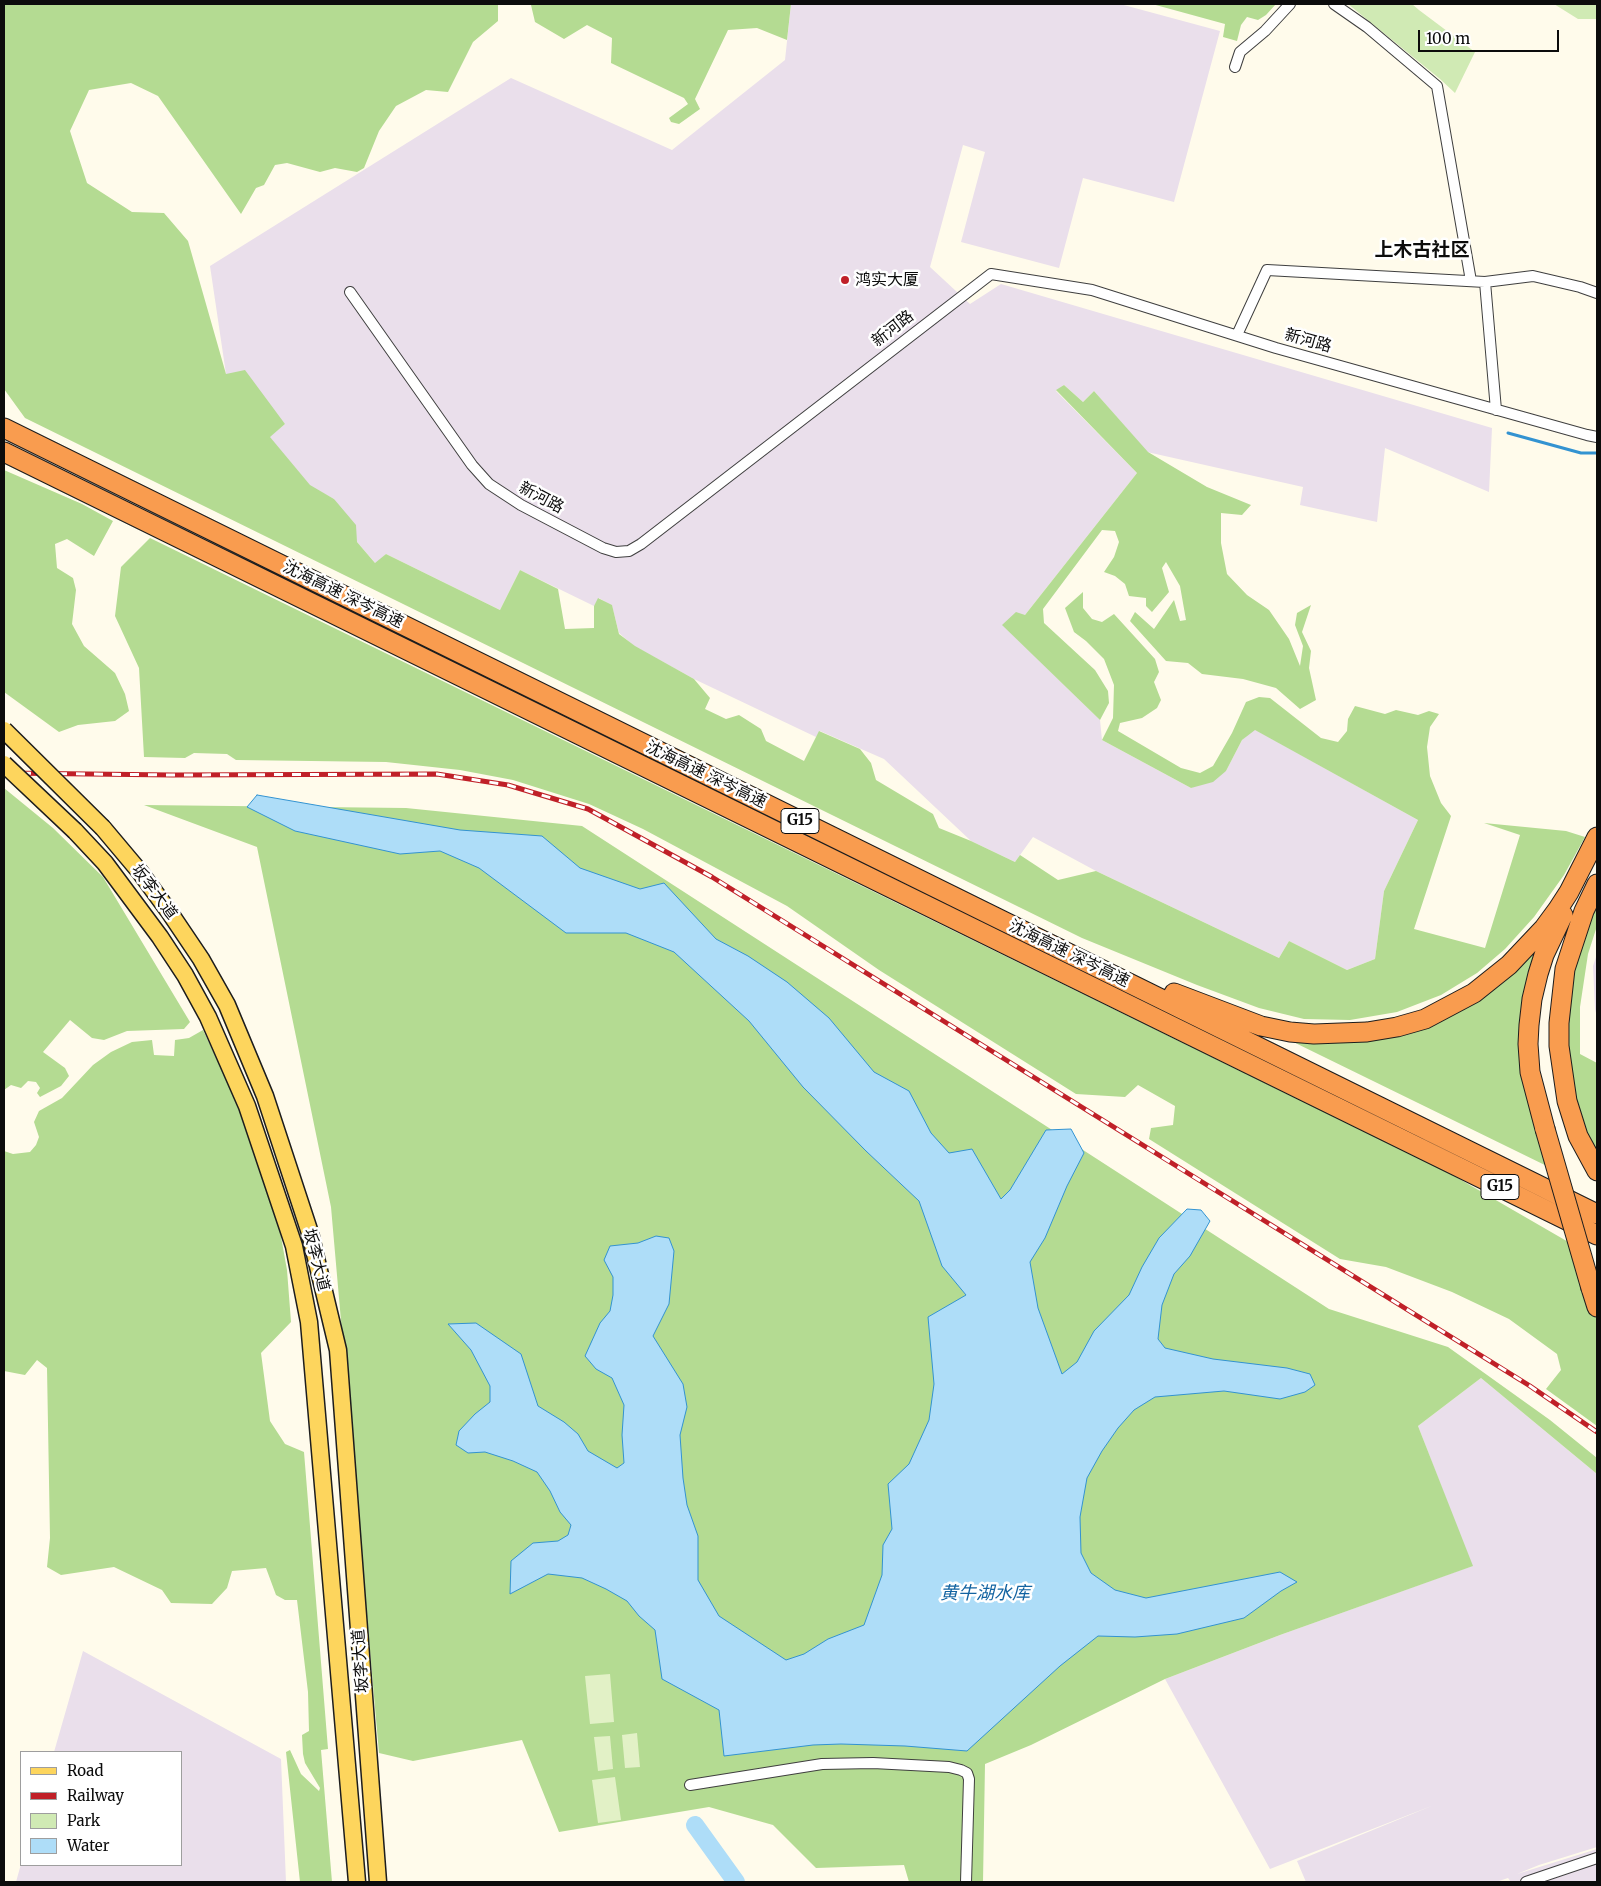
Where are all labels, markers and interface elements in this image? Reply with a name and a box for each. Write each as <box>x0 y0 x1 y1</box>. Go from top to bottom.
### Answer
scale bar <box>1421 20 1562 52</box>
text: 100 m <box>1426 29 1470 48</box>
district label: 上木古社区 <box>1375 240 1469 262</box>
place label: 鸿实大厦 <box>855 270 919 290</box>
marker: 鸿实大厦 <box>839 274 851 286</box>
street label: 新河路 <box>868 307 918 351</box>
street label: 新河路 <box>1282 325 1334 357</box>
street label: 新河路 <box>515 478 567 518</box>
street label: 沈海高速 深岑高速 <box>280 557 406 633</box>
street label: 沈海高速 深岑高速 <box>643 737 769 813</box>
road number: G15 <box>781 808 819 834</box>
street label: 坂李大道 <box>127 861 181 923</box>
street label: 沈海高速 深岑高速 <box>1006 916 1132 992</box>
road number: G15 <box>1481 1174 1519 1200</box>
street label: 坂李大道 <box>299 1227 333 1293</box>
water label: 黄牛湖水库 <box>940 1583 1030 1605</box>
street label: 坂李大道 <box>349 1628 373 1694</box>
legend <box>20 1751 182 1866</box>
text: Road <box>67 1761 103 1780</box>
text: Railway <box>67 1786 124 1805</box>
text: Park <box>67 1811 100 1830</box>
text: Water <box>67 1836 109 1855</box>

